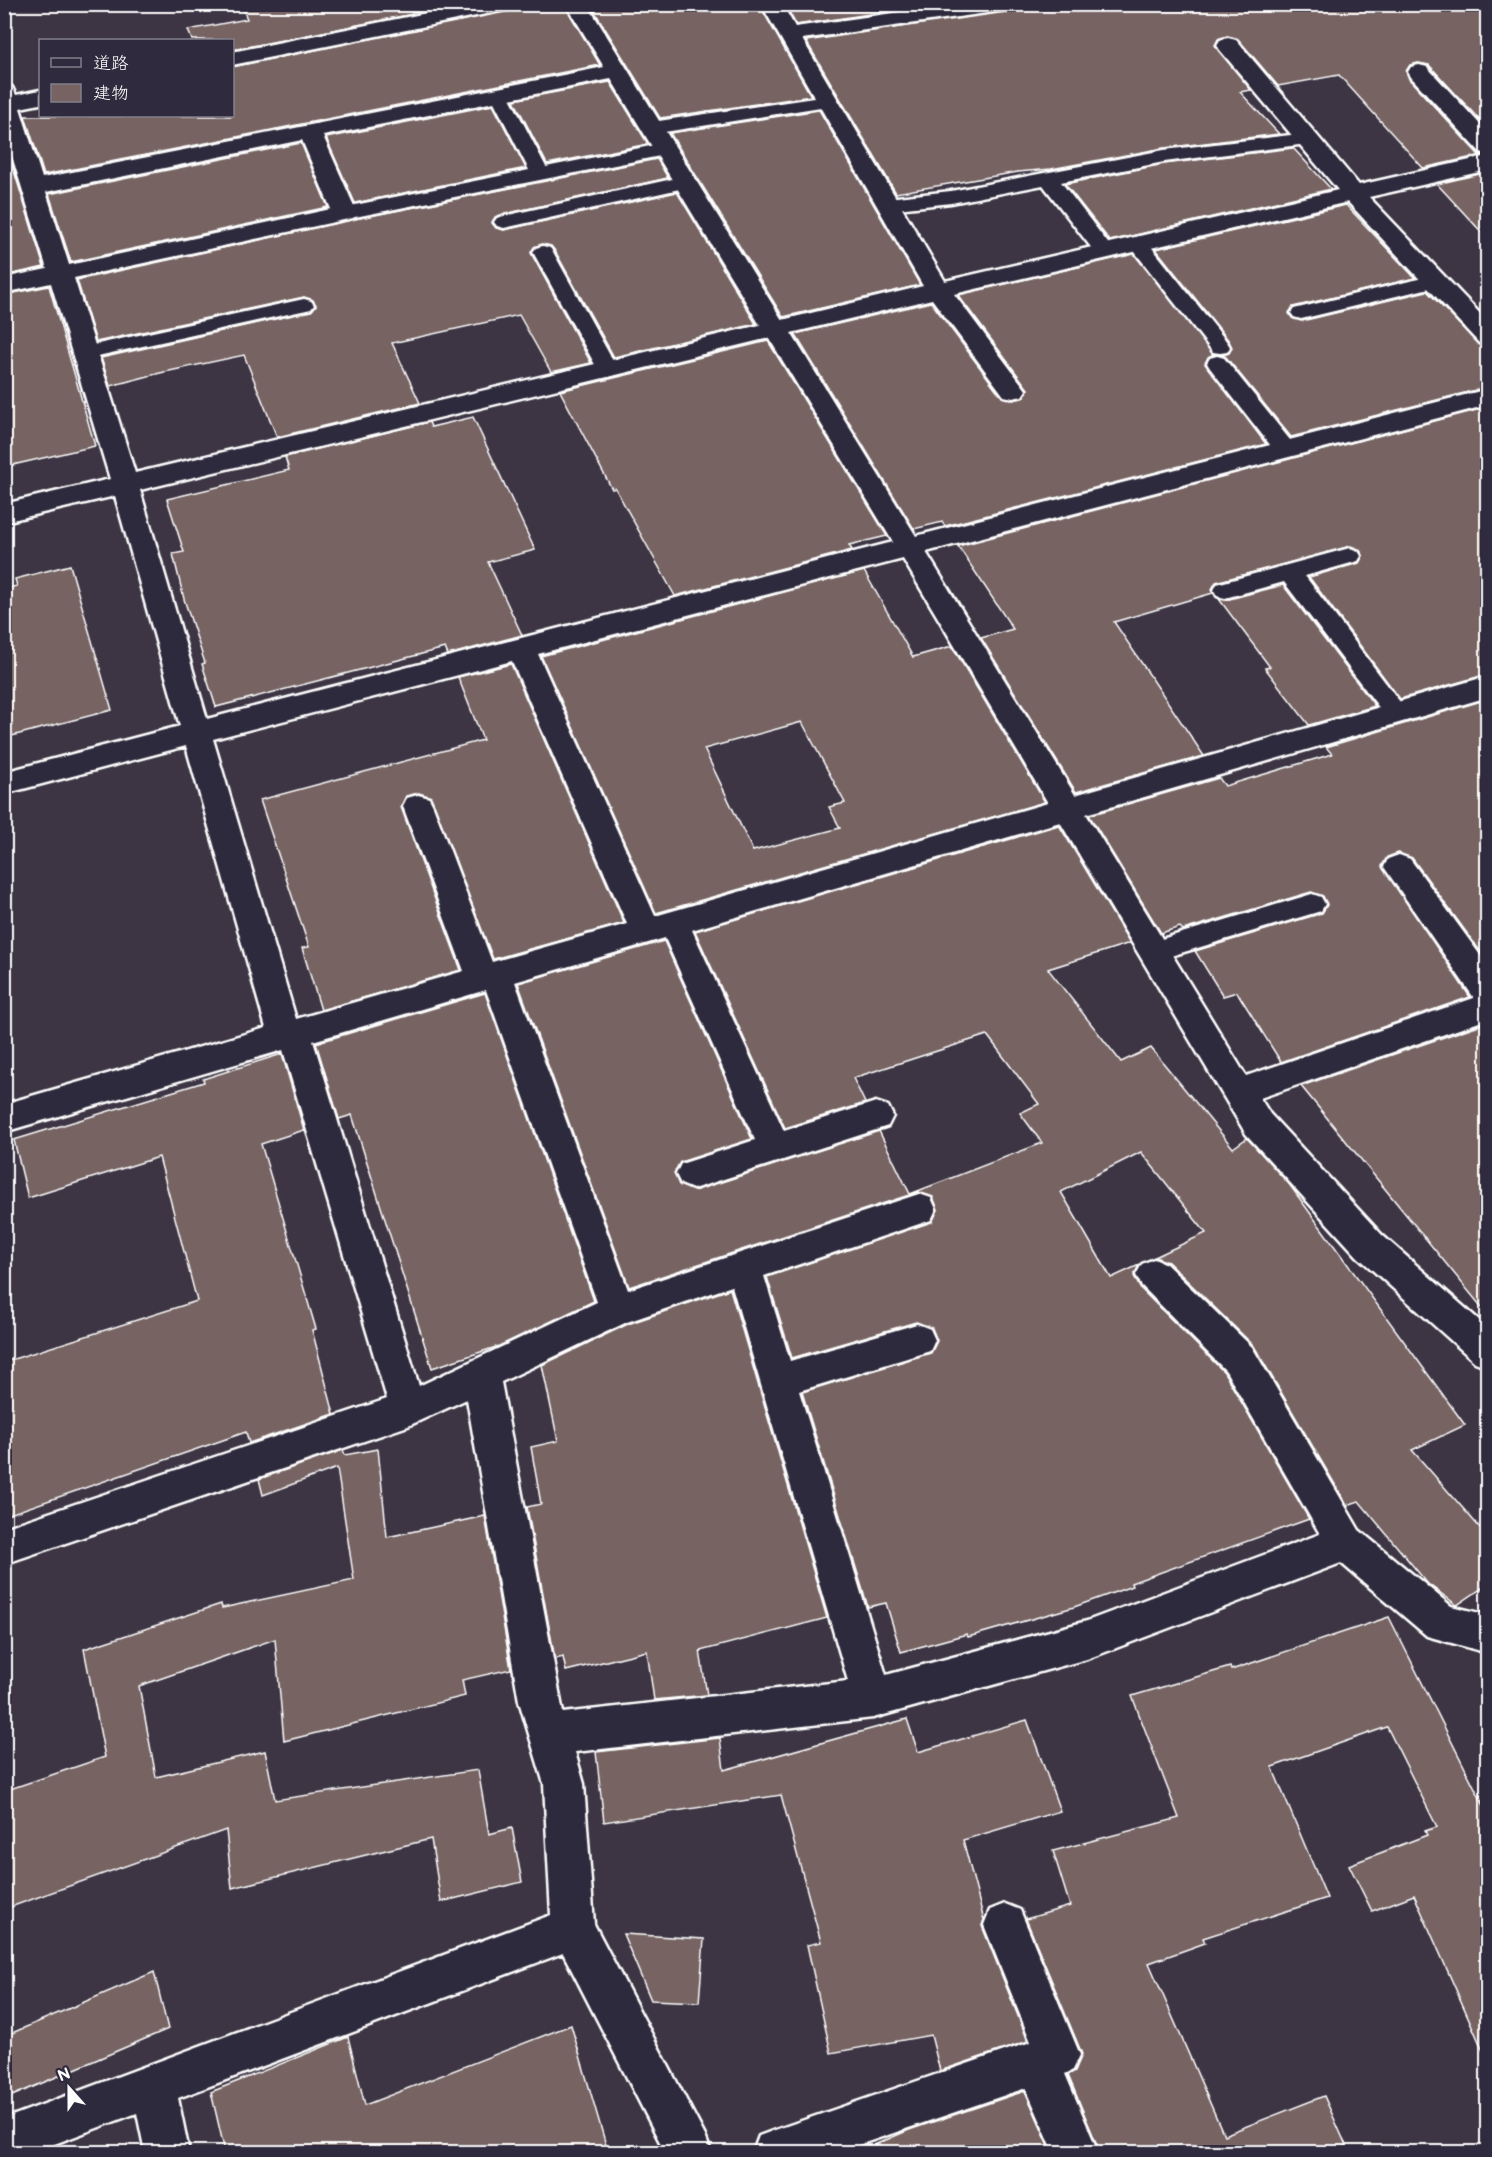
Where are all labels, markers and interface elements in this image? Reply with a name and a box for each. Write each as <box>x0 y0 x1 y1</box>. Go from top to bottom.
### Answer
legend <box>39 39 234 117</box>
text: 道路 <box>93 53 129 74</box>
text: 建物 <box>93 83 129 104</box>
north arrow <box>39 2058 99 2118</box>
text: N <box>55 2064 73 2086</box>

